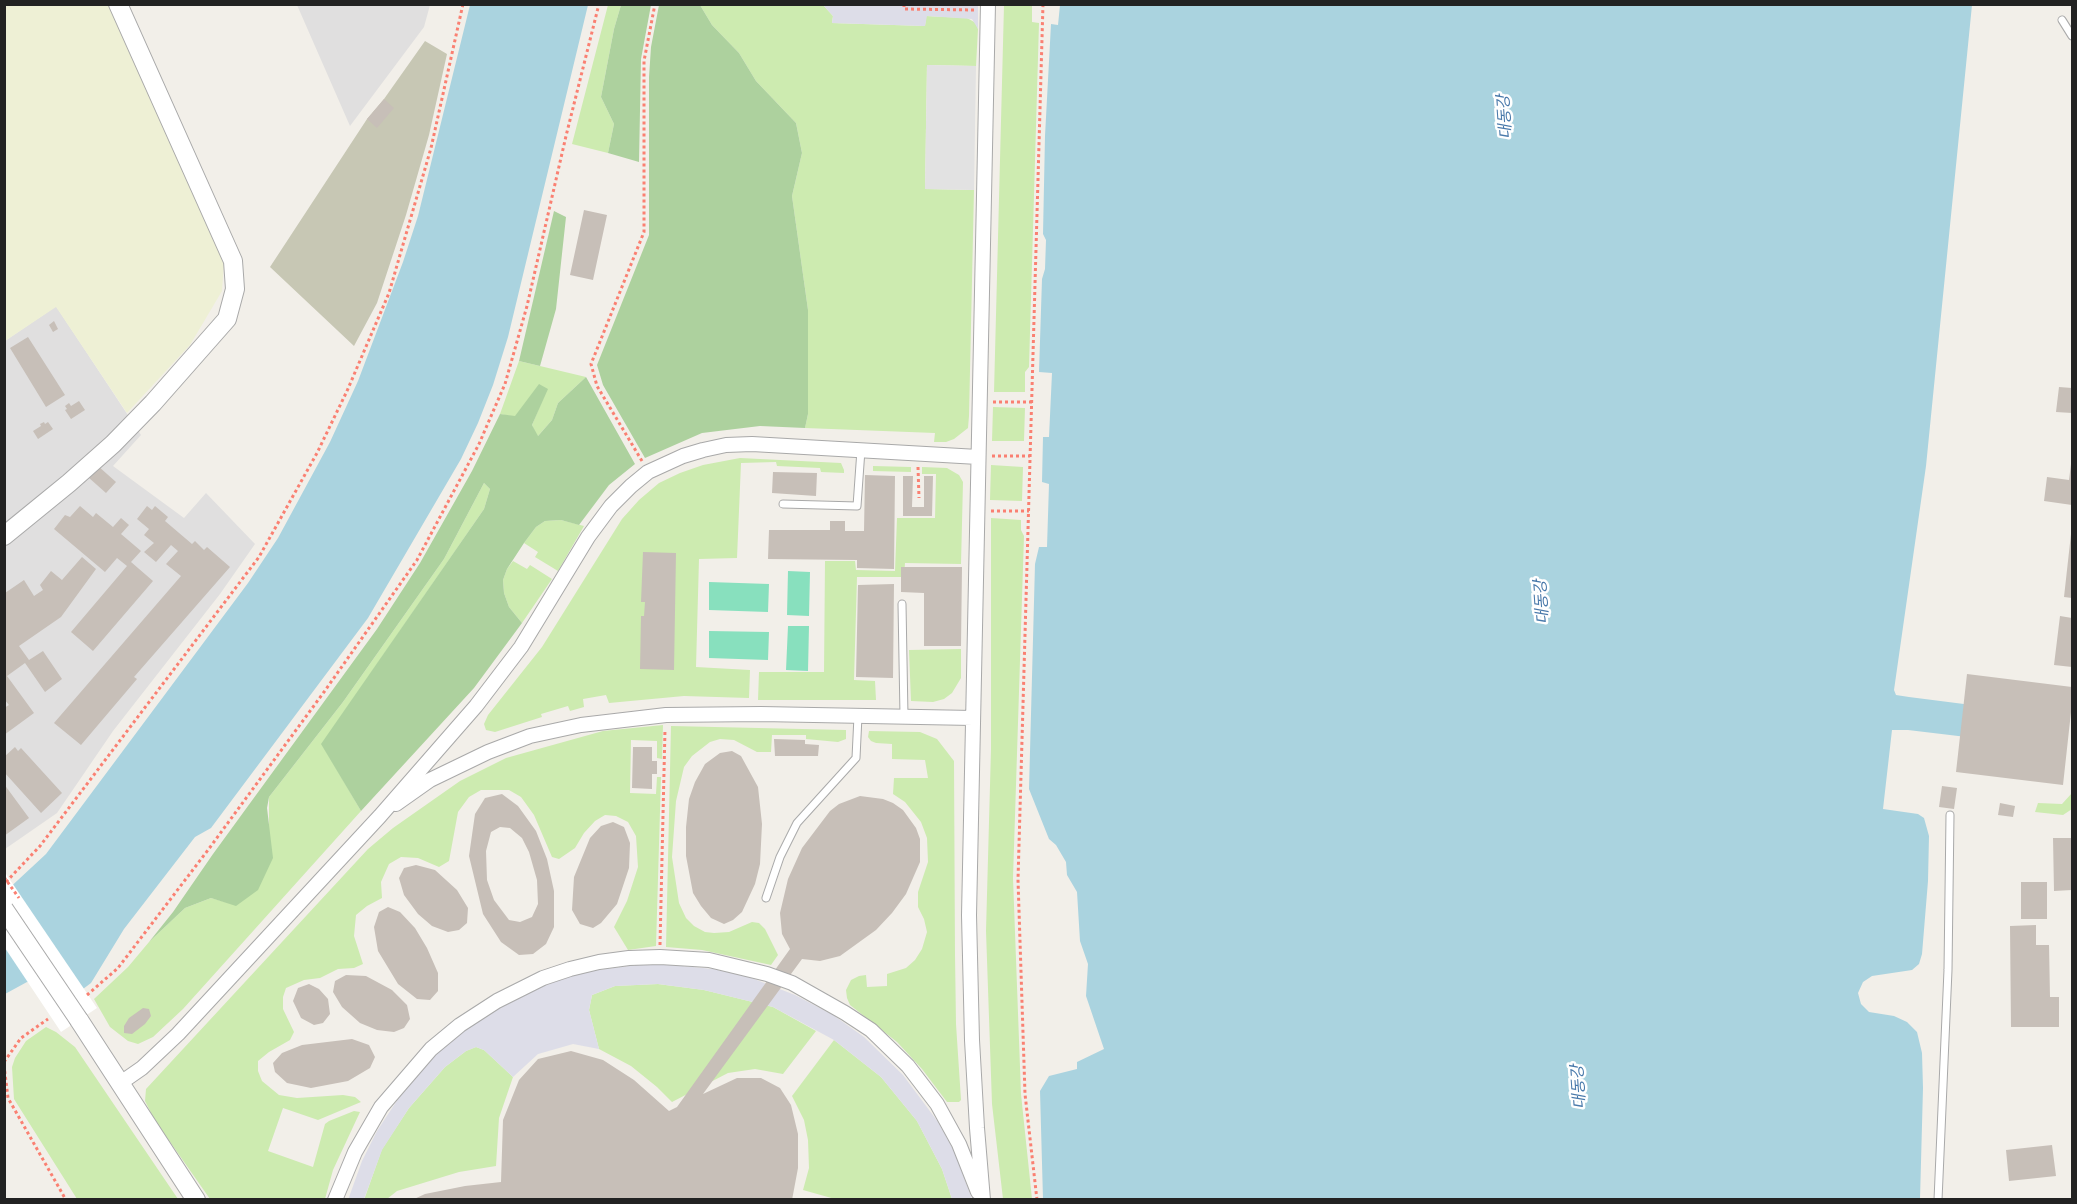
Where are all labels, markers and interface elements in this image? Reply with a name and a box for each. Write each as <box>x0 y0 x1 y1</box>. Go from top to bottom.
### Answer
water label: 대동강 <box>1494 94 1516 140</box>
water label: 대동강 <box>1531 579 1553 625</box>
water label: 대동강 <box>1568 1064 1590 1110</box>

